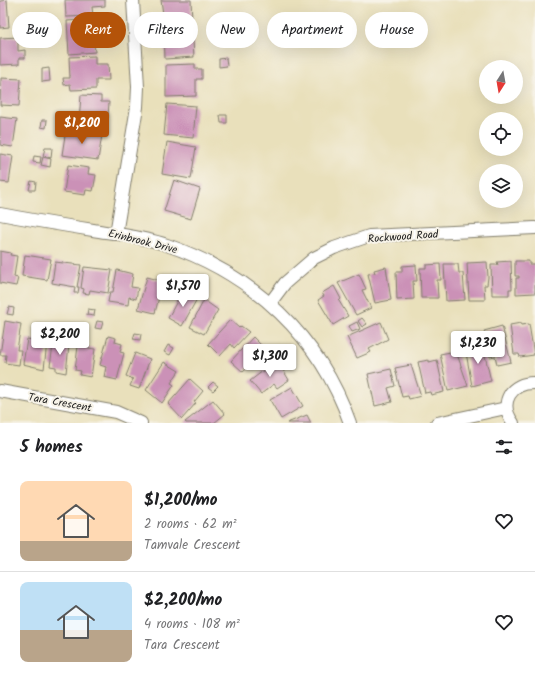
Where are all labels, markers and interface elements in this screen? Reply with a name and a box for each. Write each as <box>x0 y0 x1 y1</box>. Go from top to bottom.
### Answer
chip: Buy <box>12 12 62 48</box>
chip: Rent <box>70 12 126 48</box>
chip: Filters <box>134 12 198 48</box>
chip: New <box>206 12 259 48</box>
chip: Apartment <box>267 12 357 48</box>
chip: House <box>365 12 428 48</box>
north arrow <box>479 60 523 104</box>
map controls <box>479 60 523 208</box>
pin: $1,200 <box>49 111 115 145</box>
button: locate <box>479 112 523 156</box>
text: $1,200 <box>64 113 100 134</box>
button: layers <box>479 164 523 208</box>
street label: Erinbrook Drive <box>106 225 179 259</box>
street label: Rockwood Road <box>367 226 440 248</box>
pin: $1,570 <box>150 274 216 308</box>
text: $1,570 <box>166 276 200 297</box>
pin: $2,200 <box>27 322 93 356</box>
text: $2,200 <box>40 324 80 345</box>
pin: $1,230 <box>445 331 511 365</box>
text: $1,230 <box>460 333 496 354</box>
pin: $1,300 <box>237 344 303 378</box>
text: $1,300 <box>252 346 288 367</box>
street label: Tara Crescent <box>27 389 94 418</box>
text: 5 homes <box>20 434 83 461</box>
icon: filters <box>493 436 515 458</box>
text: $1,200/mo <box>144 487 217 514</box>
icon: home <box>52 497 100 545</box>
icon: heart <box>493 510 515 532</box>
text: 2 rooms · 62 m² <box>144 514 237 535</box>
text: Tamvale Crescent <box>144 535 240 556</box>
text: $2,200/mo <box>144 587 222 614</box>
icon: home <box>52 598 100 646</box>
icon: heart <box>493 611 515 633</box>
text: 4 rooms · 108 m² <box>144 614 240 635</box>
text: Tara Crescent <box>144 635 220 656</box>

